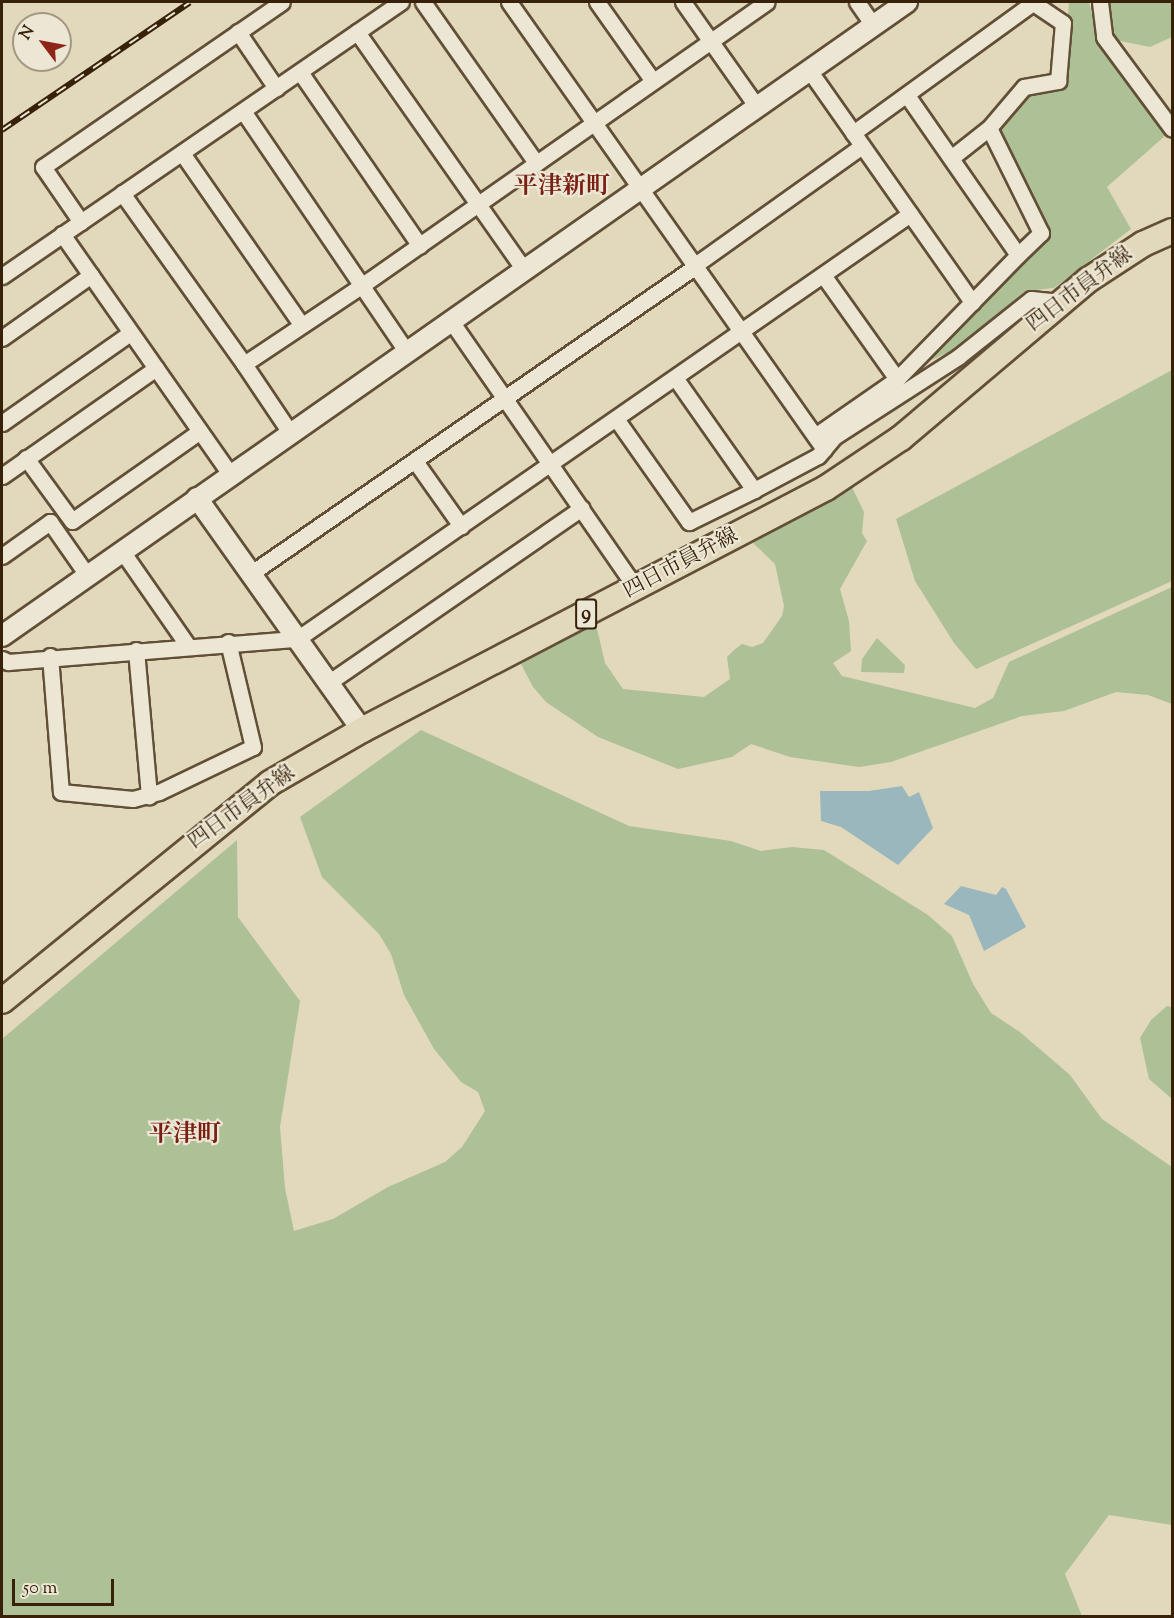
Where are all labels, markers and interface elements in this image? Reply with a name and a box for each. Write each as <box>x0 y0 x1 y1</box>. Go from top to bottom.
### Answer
north arrow <box>12 12 72 72</box>
text: N <box>15 22 41 45</box>
district label: 平津新町 <box>514 174 610 202</box>
street label: 四日市員弁線 <box>1022 242 1138 338</box>
street label: 四日市員弁線 <box>619 523 743 605</box>
road number: 9 <box>574 597 598 631</box>
street label: 四日市員弁線 <box>184 761 300 855</box>
district label: 平津町 <box>149 1122 221 1150</box>
scale bar <box>15 1567 117 1605</box>
text: 50 m <box>23 1576 57 1602</box>

